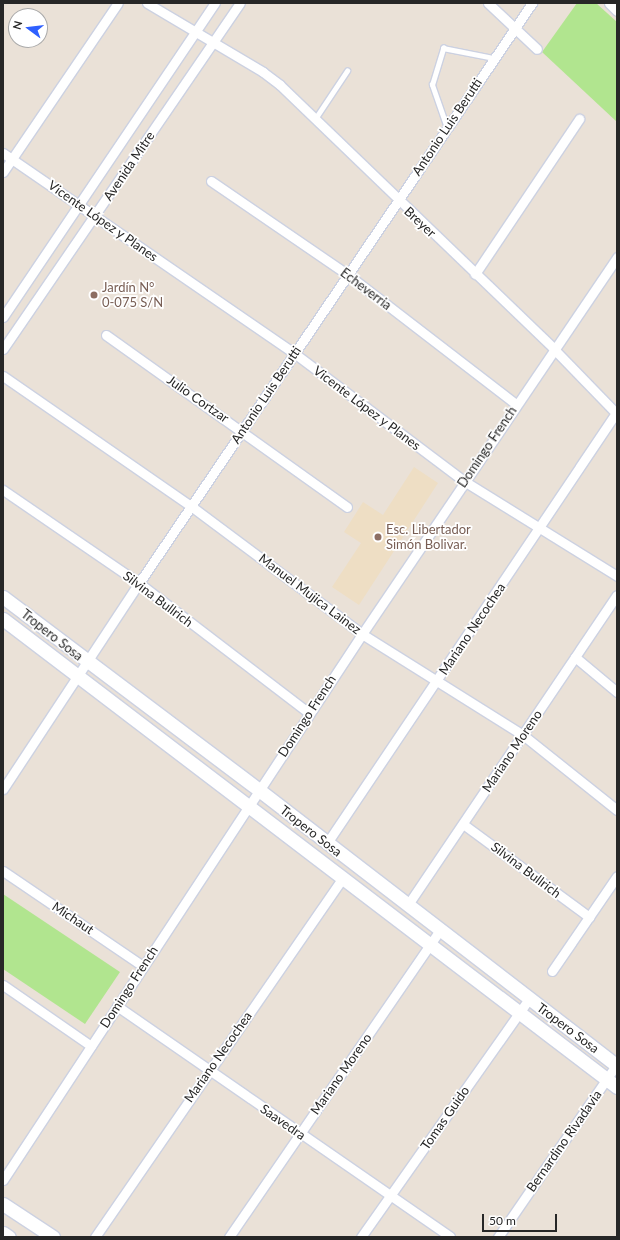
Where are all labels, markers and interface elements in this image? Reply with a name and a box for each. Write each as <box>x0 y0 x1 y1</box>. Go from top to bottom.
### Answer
north arrow <box>8 8 48 48</box>
text: N <box>10 19 24 31</box>
street label: Antonio Luis Berutti <box>409 75 485 179</box>
street label: Avenida Mitre <box>100 128 158 204</box>
street label: Vicente López y Planes <box>45 177 161 265</box>
street label: Breyer <box>401 203 439 241</box>
street label: Echeverria <box>337 265 395 313</box>
place label: Jardín N° 0-075 S/N <box>102 280 163 311</box>
marker: Jardín N° 0-075 S/N <box>89 290 99 300</box>
street label: Antonio Luis Berutti <box>228 343 304 447</box>
street label: Vicente López y Planes <box>310 362 424 454</box>
street label: Julio Cortzar <box>164 372 232 426</box>
street label: Domingo French <box>454 403 520 491</box>
place label: Esc. Libertador Simón Bolivar. <box>386 522 471 553</box>
marker: Esc. Libertador Simón Bolivar. <box>373 532 383 542</box>
street label: Manuel Mujica Lainez <box>256 551 364 637</box>
street label: Silvina Bullrich <box>120 568 196 630</box>
street label: Mariano Necochea <box>435 580 509 678</box>
street label: Tropero Sosa <box>18 606 86 664</box>
street label: Domingo French <box>275 672 339 760</box>
street label: Mariano Moreno <box>479 707 545 795</box>
street label: Tropero Sosa <box>277 802 345 860</box>
street label: Silvina Bullrich <box>488 839 564 901</box>
street label: Michaut <box>49 898 97 938</box>
street label: Domingo French <box>97 943 161 1031</box>
street label: Tropero Sosa <box>534 1000 602 1056</box>
street label: Mariano Necochea <box>181 1009 255 1105</box>
street label: Mariano Moreno <box>307 1030 375 1118</box>
street label: Tomas Guido <box>417 1083 473 1153</box>
street label: Bernardino Rivadavia <box>523 1087 605 1195</box>
street label: Saavedra <box>257 1101 309 1143</box>
scale bar <box>484 1206 559 1232</box>
text: 50 m <box>489 1213 516 1228</box>

